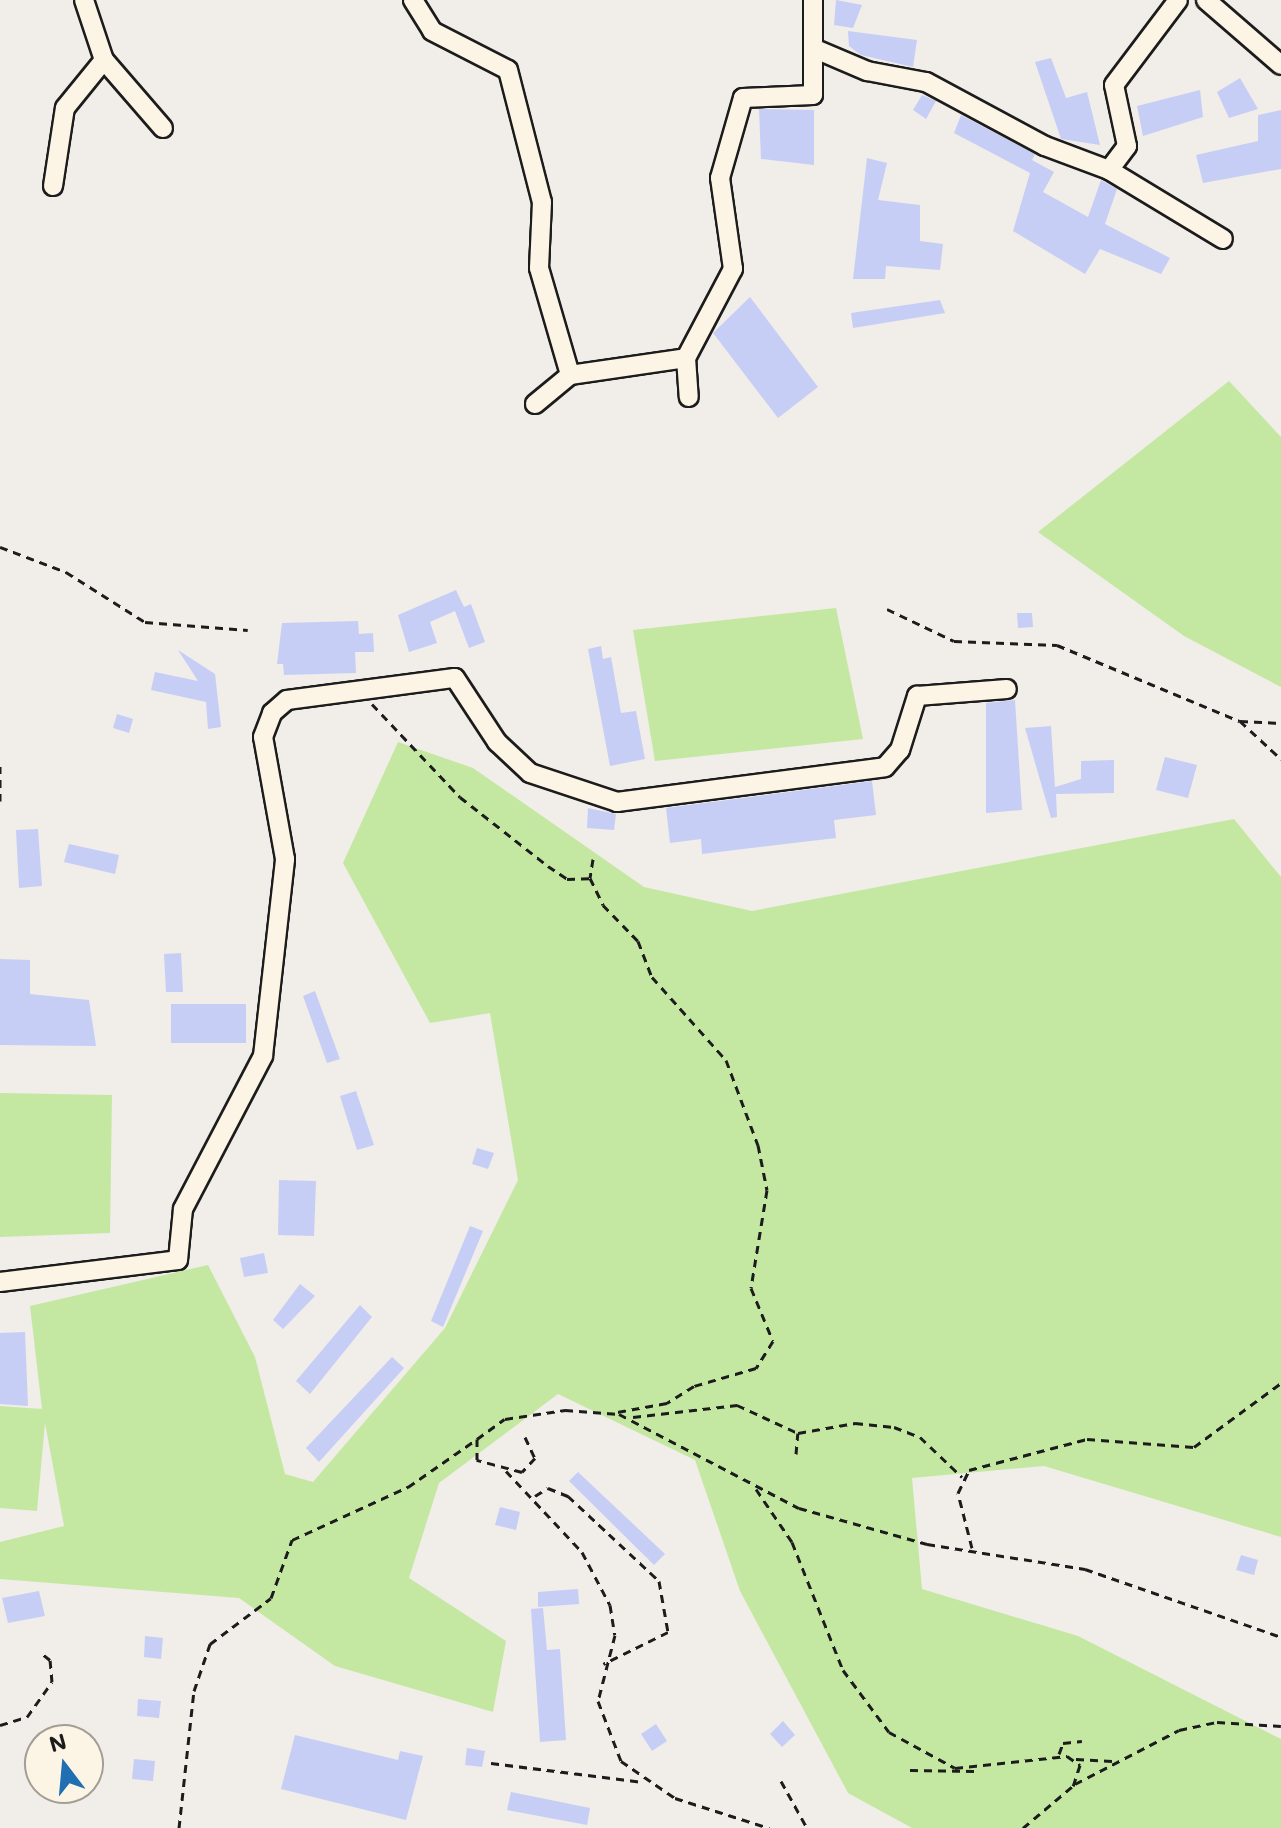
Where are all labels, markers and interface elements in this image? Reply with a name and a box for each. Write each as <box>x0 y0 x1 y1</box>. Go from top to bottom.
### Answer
north arrow <box>24 1724 104 1804</box>
text: N <box>46 1726 70 1759</box>

